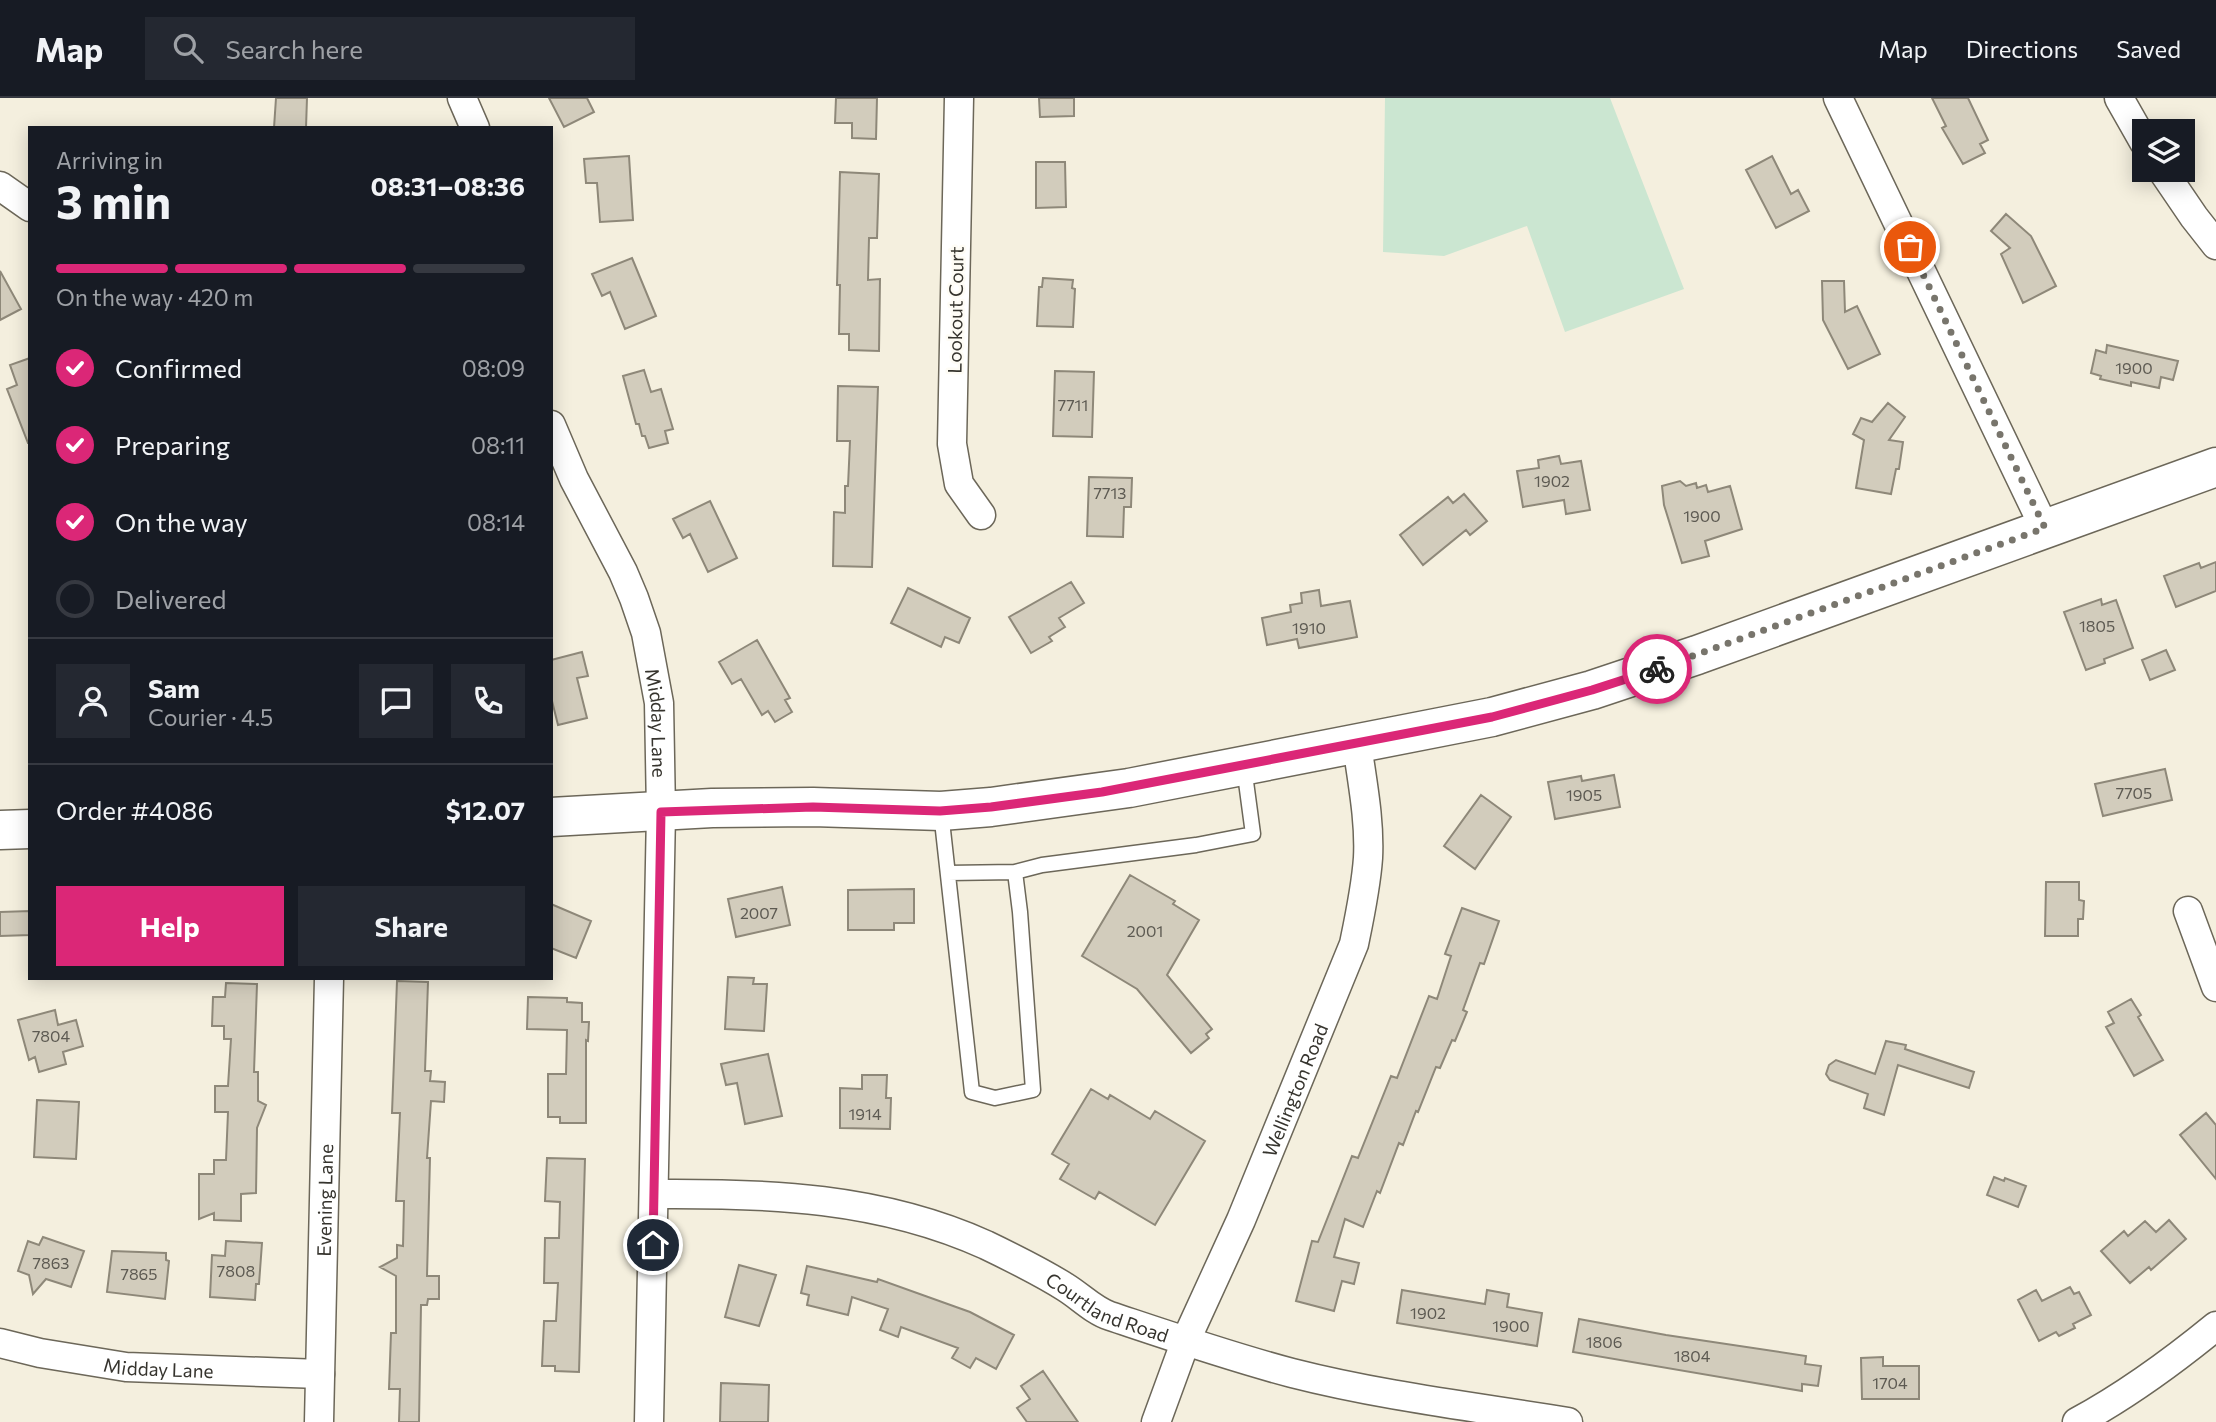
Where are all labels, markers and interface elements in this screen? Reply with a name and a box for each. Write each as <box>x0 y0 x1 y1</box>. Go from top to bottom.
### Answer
search box <box>145 17 635 80</box>
text: Map <box>35 28 103 69</box>
icon: search <box>169 29 207 67</box>
text: Search here <box>225 33 363 64</box>
text: Map <box>1878 34 1928 63</box>
text: Directions <box>1966 34 2078 63</box>
text: Saved <box>2116 34 2181 63</box>
map controls <box>2132 119 2195 182</box>
button: layers <box>2132 119 2195 182</box>
text: Arriving in <box>56 146 163 174</box>
text: 08:31–08:36 <box>370 170 525 201</box>
text: 3 min <box>56 172 171 228</box>
pin <box>1880 217 1940 277</box>
icon: bag <box>1891 228 1929 266</box>
street label: Lookout Court <box>942 246 968 374</box>
text: On the way · 420 m <box>56 283 253 311</box>
icon: check <box>56 349 94 387</box>
text: Confirmed <box>115 352 242 383</box>
text: 08:09 <box>462 354 525 382</box>
house number: 1900 <box>2115 358 2153 377</box>
house number: 7711 <box>1058 395 1088 414</box>
icon: check <box>56 426 94 464</box>
text: Preparing <box>115 429 230 460</box>
text: 08:11 <box>471 431 525 459</box>
house number: 1902 <box>1534 471 1570 490</box>
house number: 7713 <box>1094 483 1126 502</box>
icon: check <box>56 503 94 541</box>
text: On the way <box>115 506 248 537</box>
house number: 1900 <box>1683 506 1721 525</box>
text: 08:14 <box>467 508 525 536</box>
text: Delivered <box>115 583 226 614</box>
house number: 1805 <box>2079 616 2115 635</box>
house number: 1910 <box>1292 618 1326 637</box>
courier <box>1622 634 1692 704</box>
icon: bike <box>1638 650 1676 688</box>
button: person <box>56 664 130 738</box>
button: chat <box>359 664 433 738</box>
button: phone <box>451 664 525 738</box>
street label: Midday Lane <box>641 666 672 778</box>
text: Sam <box>148 672 200 703</box>
text: Courier · 4.5 <box>148 703 273 731</box>
house number: 7705 <box>2116 783 2152 802</box>
house number: 1905 <box>1566 785 1602 804</box>
text: Order #4086 <box>56 794 213 825</box>
text: $12.07 <box>446 794 525 825</box>
button: Help <box>56 886 284 966</box>
button: Share <box>298 886 525 966</box>
house number: 2007 <box>740 903 778 922</box>
house number: 2001 <box>1127 921 1163 940</box>
street label: Wellington Road <box>1257 1020 1332 1160</box>
house number: 7804 <box>32 1026 70 1045</box>
house number: 1914 <box>849 1104 882 1123</box>
street label: Evening Lane <box>311 1143 337 1257</box>
pin <box>623 1215 683 1275</box>
icon: home <box>634 1226 672 1264</box>
house number: 7863 <box>33 1253 69 1272</box>
house number: 7808 <box>217 1261 255 1280</box>
house number: 7865 <box>120 1264 158 1283</box>
street label: Courtland Road <box>1042 1267 1172 1346</box>
house number: 1902 <box>1410 1303 1446 1322</box>
house number: 1900 <box>1492 1316 1530 1335</box>
house number: 1806 <box>1586 1332 1622 1351</box>
house number: 1804 <box>1674 1346 1711 1365</box>
street label: Midday Lane <box>102 1352 214 1382</box>
house number: 1704 <box>1872 1373 1908 1392</box>

